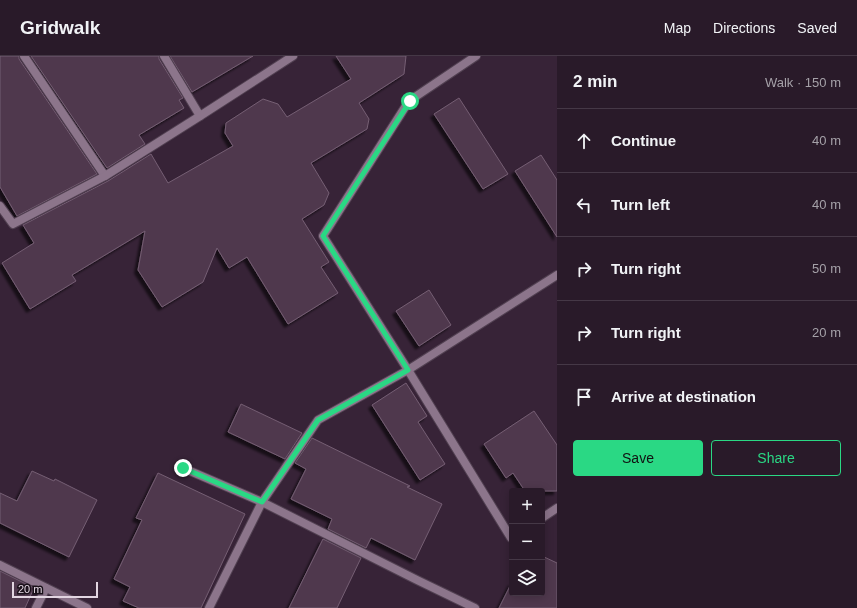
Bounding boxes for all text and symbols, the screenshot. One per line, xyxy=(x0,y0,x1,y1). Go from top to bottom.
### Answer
text: Gridwalk xyxy=(20,17,100,38)
text: Map xyxy=(664,20,691,36)
text: Directions xyxy=(713,20,775,36)
text: Saved xyxy=(797,20,837,36)
text: 2 min xyxy=(573,72,617,91)
text: Walk · 150 m xyxy=(765,75,841,90)
route start xyxy=(401,92,419,110)
icon: ahead xyxy=(573,130,595,152)
text: Continue xyxy=(611,132,676,149)
text: 40 m xyxy=(812,133,841,148)
icon: left xyxy=(573,194,595,216)
text: Turn left xyxy=(611,196,670,213)
text: 40 m xyxy=(812,197,841,212)
icon: right xyxy=(573,258,595,280)
text: Turn right xyxy=(611,260,681,277)
text: 50 m xyxy=(812,261,841,276)
icon: right xyxy=(573,322,595,344)
text: Turn right xyxy=(611,324,681,341)
text: 20 m xyxy=(812,325,841,340)
icon: arrive xyxy=(573,386,595,408)
text: Arrive at destination xyxy=(611,388,756,405)
button: Save xyxy=(573,440,703,476)
button: Share xyxy=(711,440,841,476)
route end xyxy=(174,459,192,477)
map controls xyxy=(509,488,545,596)
button: + xyxy=(509,488,545,524)
button: − xyxy=(509,524,545,560)
button: layers xyxy=(509,560,545,596)
scale bar xyxy=(12,580,98,599)
text: 20 m xyxy=(18,583,42,595)

